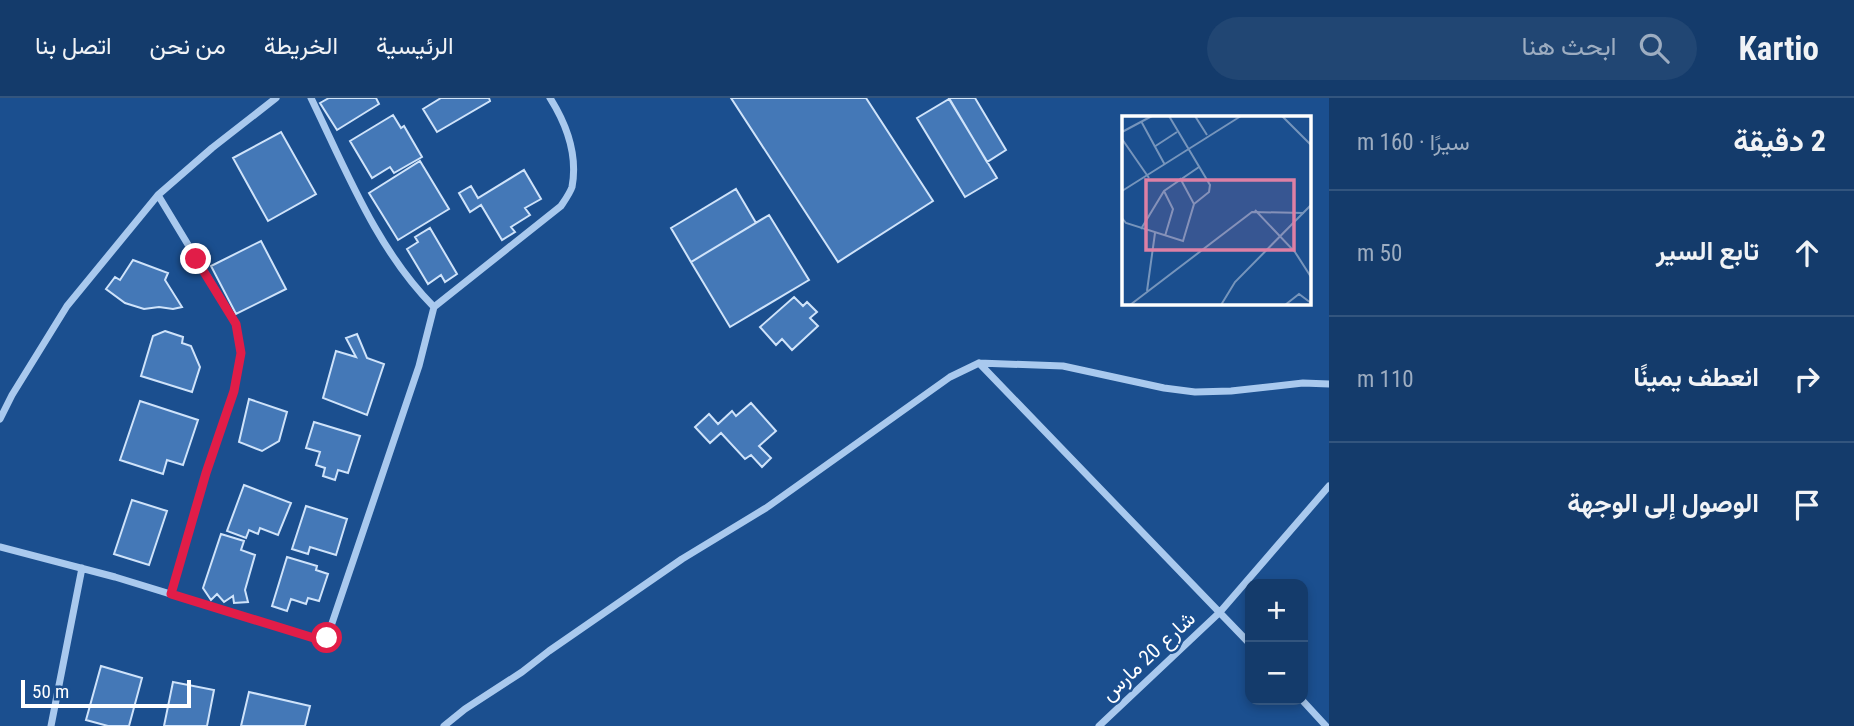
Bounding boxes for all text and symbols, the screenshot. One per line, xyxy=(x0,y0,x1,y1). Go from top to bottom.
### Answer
search box xyxy=(1207,17,1697,80)
icon: search xyxy=(1635,29,1673,67)
text: Kartio xyxy=(1739,29,1819,68)
text: ابحث هنا xyxy=(1521,31,1617,61)
text: اتصل بنا xyxy=(35,32,112,60)
text: من نحن xyxy=(150,32,226,60)
text: الخريطة xyxy=(264,32,338,60)
text: الرئيسية xyxy=(376,32,454,60)
inset map xyxy=(1122,116,1311,304)
text: 2 دقيقة xyxy=(1733,123,1826,158)
text: سيرًا · 160 m xyxy=(1357,129,1470,156)
icon: ahead xyxy=(1788,234,1826,272)
text: تابع السير xyxy=(1656,236,1759,266)
text: 50 m xyxy=(1357,240,1402,267)
route end xyxy=(180,243,211,274)
icon: right xyxy=(1788,360,1826,398)
text: انعطف يمينًا xyxy=(1633,362,1759,392)
text: 110 m xyxy=(1357,366,1414,393)
icon: arrive xyxy=(1788,486,1826,524)
text: الوصول إلى الوجهة xyxy=(1567,488,1759,518)
map controls xyxy=(1245,579,1308,705)
button: + xyxy=(1245,579,1308,642)
street label: شارع 20 مارس xyxy=(1096,606,1201,707)
route start xyxy=(311,622,342,653)
button: − xyxy=(1245,642,1308,705)
scale bar xyxy=(21,677,191,709)
text: 50 m xyxy=(32,680,69,703)

